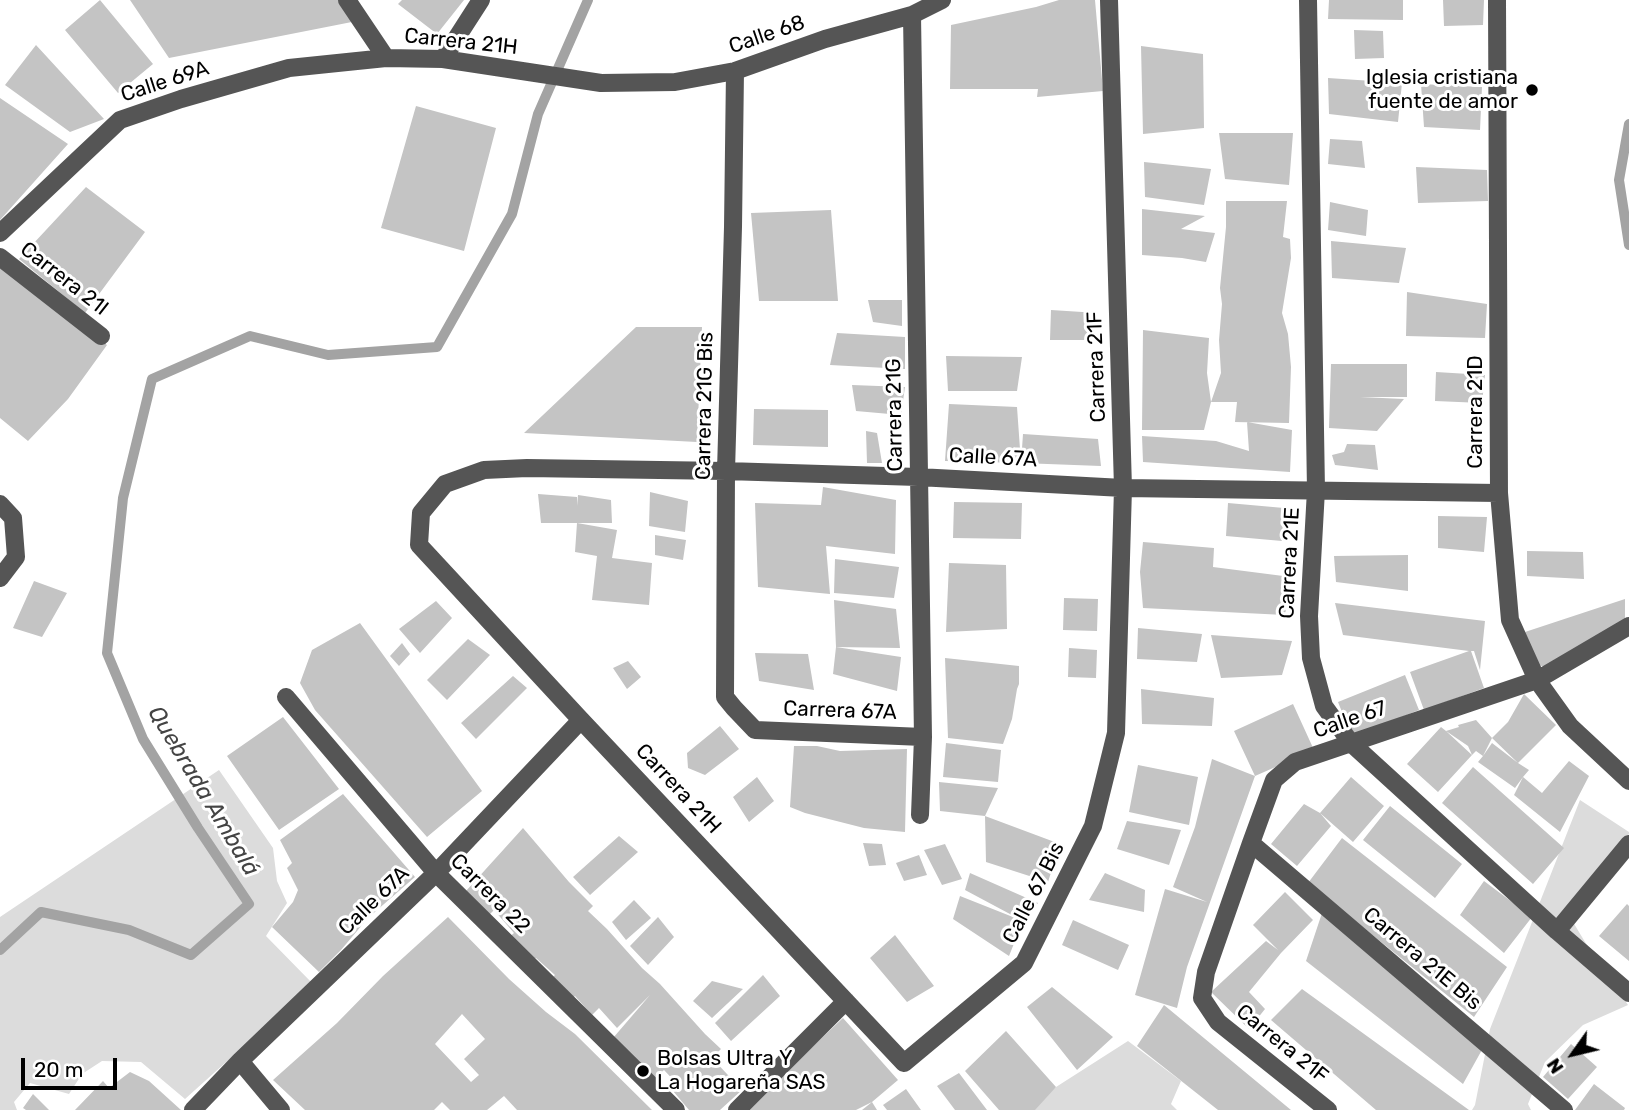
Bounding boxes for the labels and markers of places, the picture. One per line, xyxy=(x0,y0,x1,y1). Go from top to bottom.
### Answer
place label: Iglesia cristiana fuente de amor xyxy=(1366,65,1518,115)
marker: Iglesia cristiana fuente de amor xyxy=(1524,82,1540,98)
place label: Bolsas Ultra Y La Hogareña SAS xyxy=(657,1046,825,1096)
marker: Bolsas Ultra Y La Hogareña SAS xyxy=(635,1063,651,1079)

